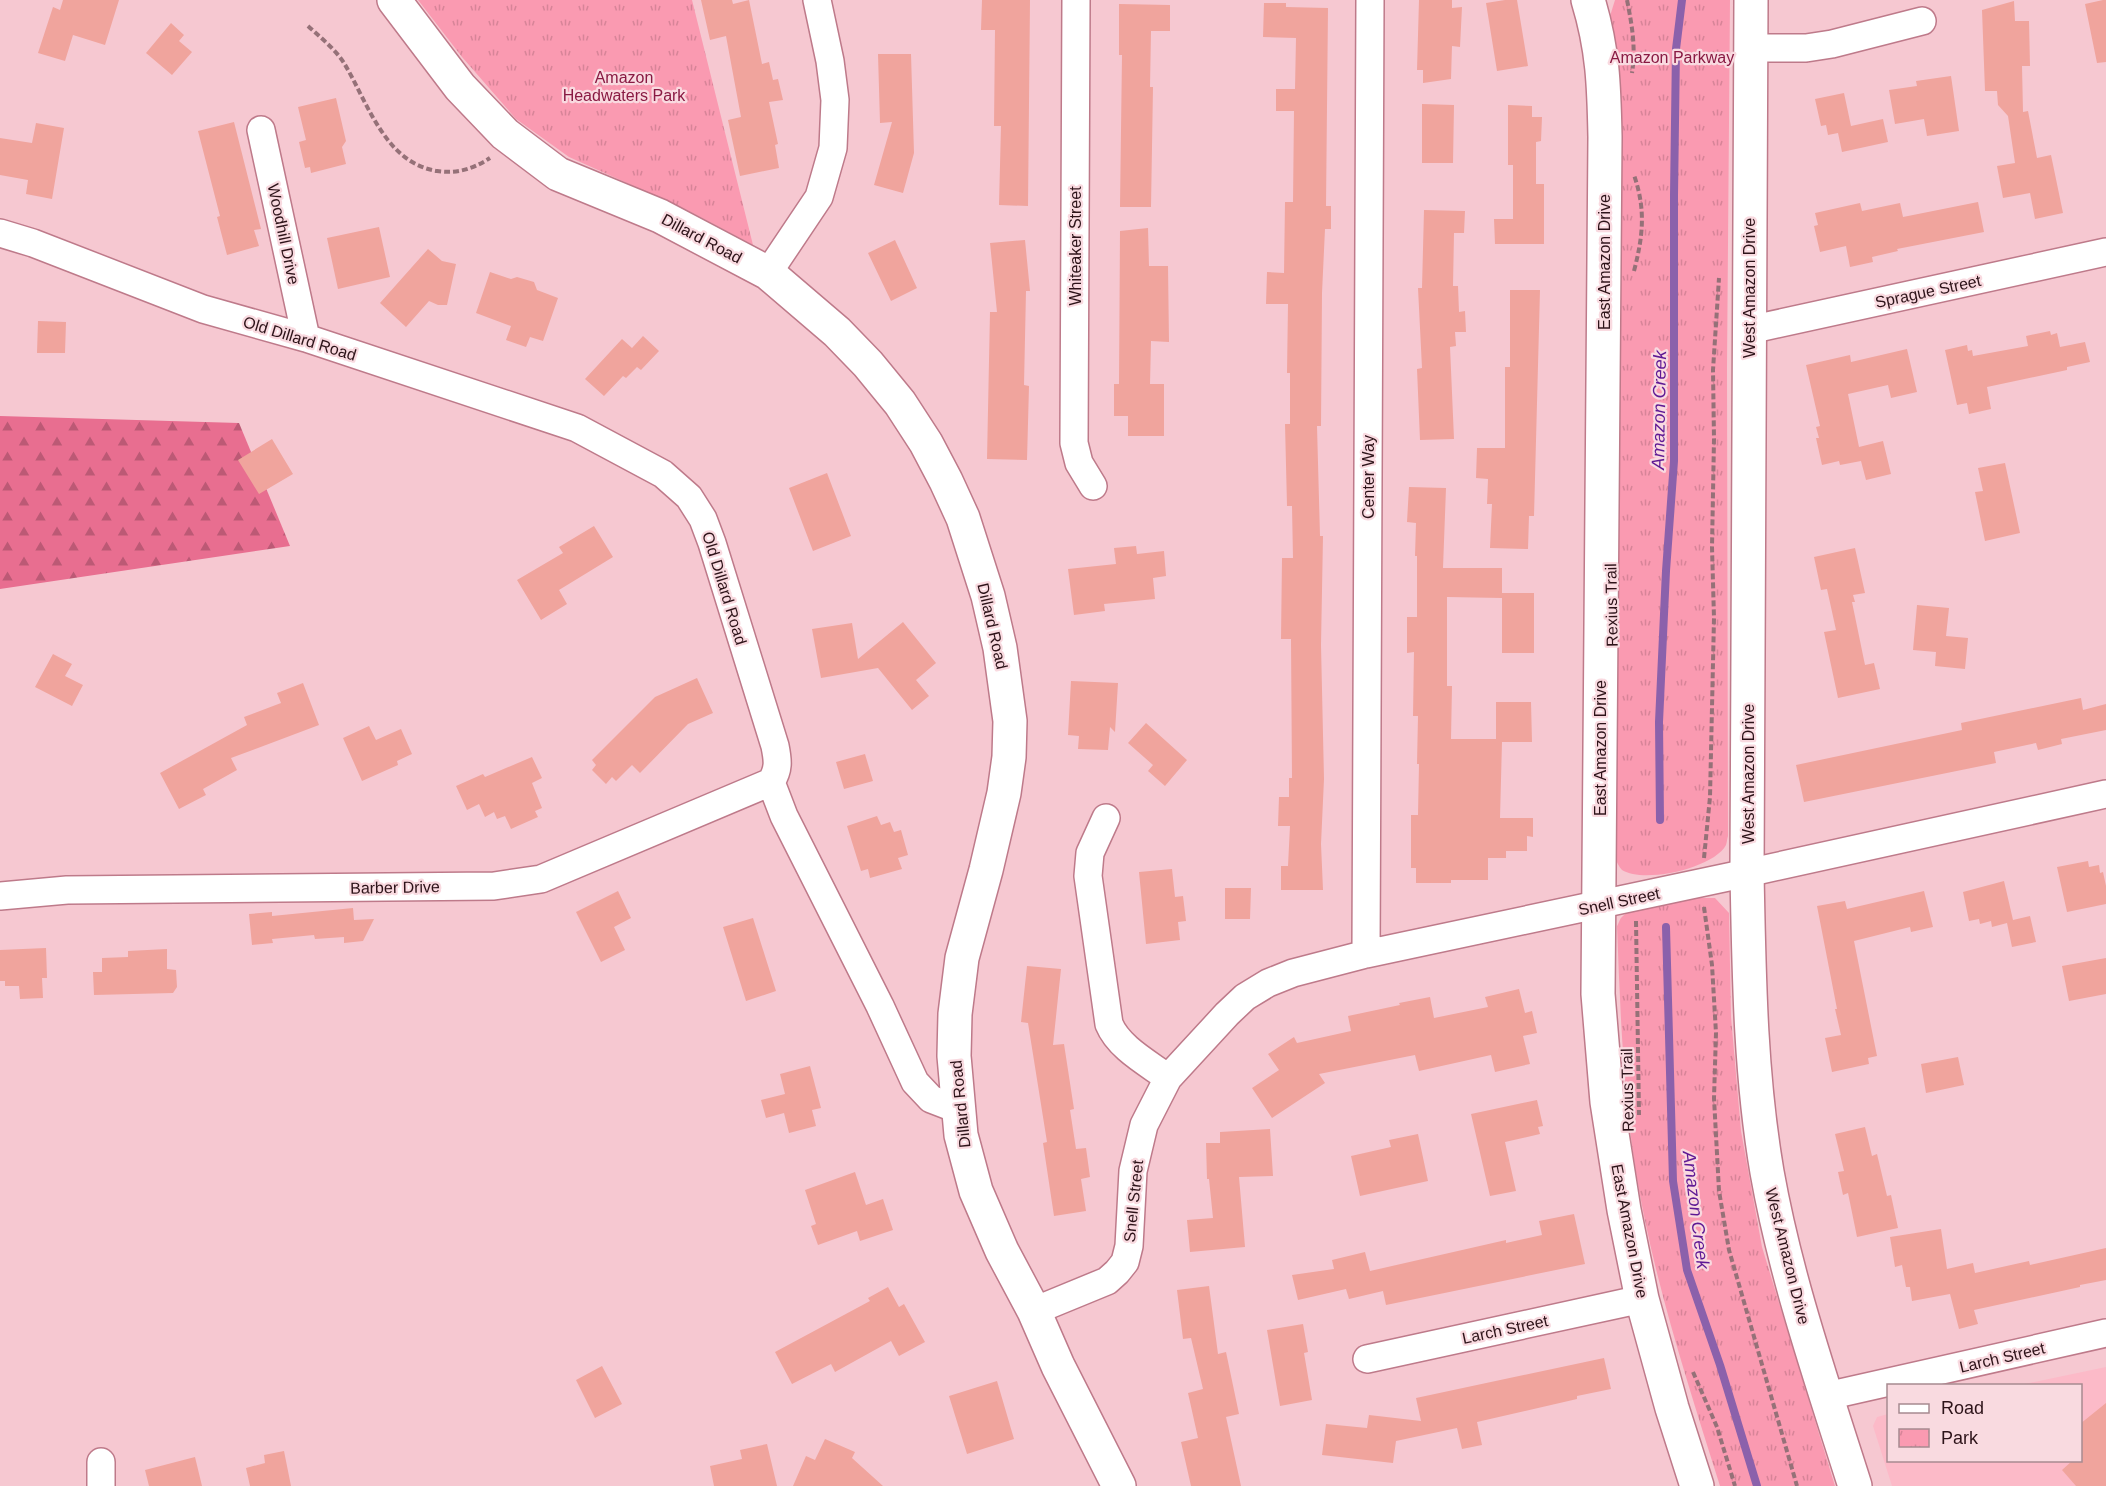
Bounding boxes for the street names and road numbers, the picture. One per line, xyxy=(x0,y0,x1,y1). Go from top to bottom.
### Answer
street label: Woodhill Drive xyxy=(265,182,303,286)
street label: Whiteaker Street xyxy=(1067,186,1084,306)
street label: East Amazon Drive xyxy=(1596,194,1613,330)
street label: Dillard Road xyxy=(659,210,745,267)
street label: West Amazon Drive xyxy=(1741,218,1758,358)
street label: Sprague Street xyxy=(1874,272,1983,311)
street label: Old Dillard Road xyxy=(241,313,358,364)
street label: Center Way xyxy=(1360,435,1377,519)
street label: Old Dillard Road xyxy=(699,530,750,647)
street label: Rexius Trail xyxy=(1602,563,1621,647)
street label: Dillard Road xyxy=(974,581,1011,671)
street label: East Amazon Drive xyxy=(1592,680,1609,816)
street label: West Amazon Drive xyxy=(1740,704,1757,844)
street label: Barber Drive xyxy=(350,878,440,897)
street label: Snell Street xyxy=(1577,884,1662,918)
street label: Rexius Trail xyxy=(1618,1048,1637,1132)
street label: Dillard Road xyxy=(947,1059,974,1149)
street label: Snell Street xyxy=(1121,1158,1146,1243)
street label: East Amazon Drive xyxy=(1608,1163,1651,1300)
street label: West Amazon Drive xyxy=(1762,1186,1813,1326)
street label: Larch Street xyxy=(1461,1312,1550,1347)
street label: Larch Street xyxy=(1958,1339,2047,1376)

